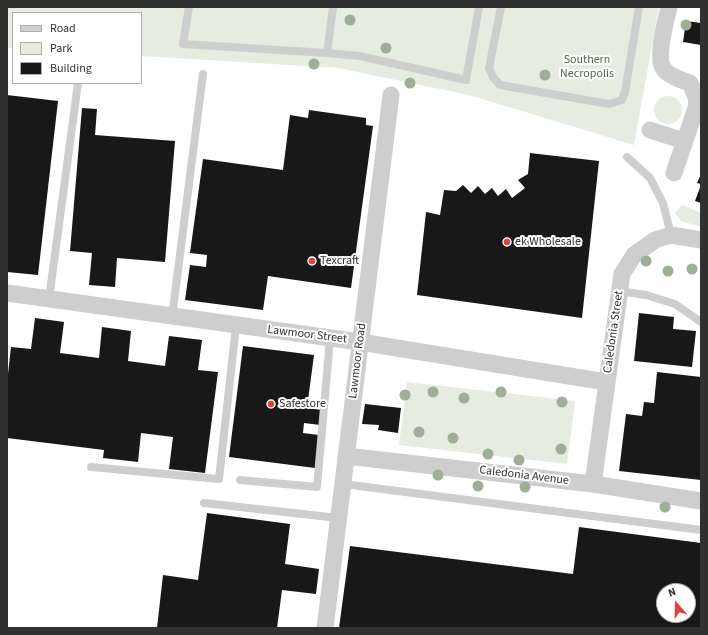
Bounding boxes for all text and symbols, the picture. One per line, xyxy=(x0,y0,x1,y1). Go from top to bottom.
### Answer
legend xyxy=(12,12,142,84)
text: Road xyxy=(50,20,76,37)
text: Park xyxy=(50,40,72,57)
park label: Southern Necropolis xyxy=(560,53,614,81)
text: Building xyxy=(50,60,92,77)
place label: ek Wholesale xyxy=(515,235,581,249)
marker: ek Wholesale xyxy=(502,237,512,247)
place label: Texcraft xyxy=(320,254,359,268)
marker: Texcraft xyxy=(307,256,317,266)
street label: Caledonia Street xyxy=(601,290,627,374)
street label: Lawmoor Street xyxy=(266,323,348,347)
street label: Lawmoor Road xyxy=(346,323,370,399)
place label: Safestore xyxy=(279,397,326,411)
marker: Safestore xyxy=(266,399,276,409)
street label: Caledonia Avenue xyxy=(478,463,570,489)
north arrow xyxy=(656,583,696,623)
text: N xyxy=(666,584,678,600)

